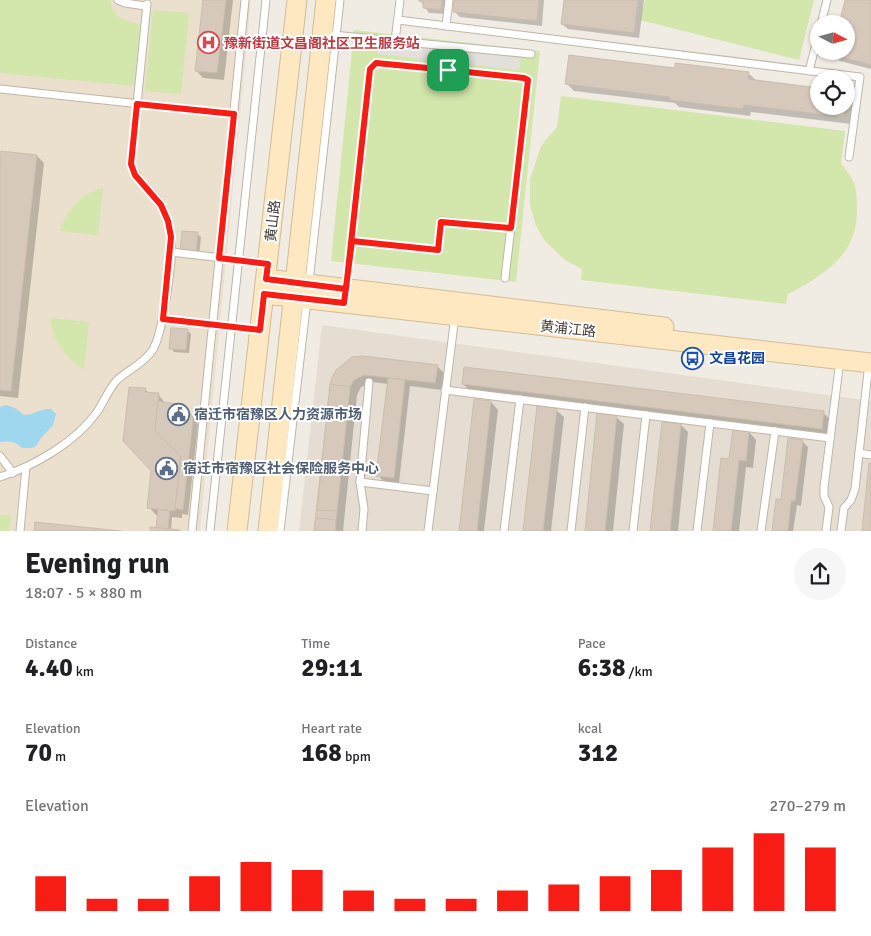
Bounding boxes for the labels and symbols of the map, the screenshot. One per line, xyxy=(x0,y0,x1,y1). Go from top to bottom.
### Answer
north arrow xyxy=(810,15,855,60)
hospital icon: 豫新街道文昌阁社区卫生服务站 xyxy=(196,31,220,55)
place label: 豫新街道文昌阁社区卫生服务站 xyxy=(224,35,420,52)
pin xyxy=(427,49,469,91)
street label: 黄山路 xyxy=(262,199,284,243)
street label: 黄浦江路 xyxy=(539,318,597,340)
bus stop icon: 文昌花园 xyxy=(681,346,705,370)
place label: 文昌花园 xyxy=(709,350,765,367)
public building icon: 宿迁市宿豫区人力资源市场 xyxy=(166,402,190,426)
place label: 宿迁市宿豫区人力资源市场 xyxy=(194,406,362,423)
public building icon: 宿迁市宿豫区社会保险服务中心 xyxy=(155,456,179,480)
place label: 宿迁市宿豫区社会保险服务中心 xyxy=(183,460,379,477)

